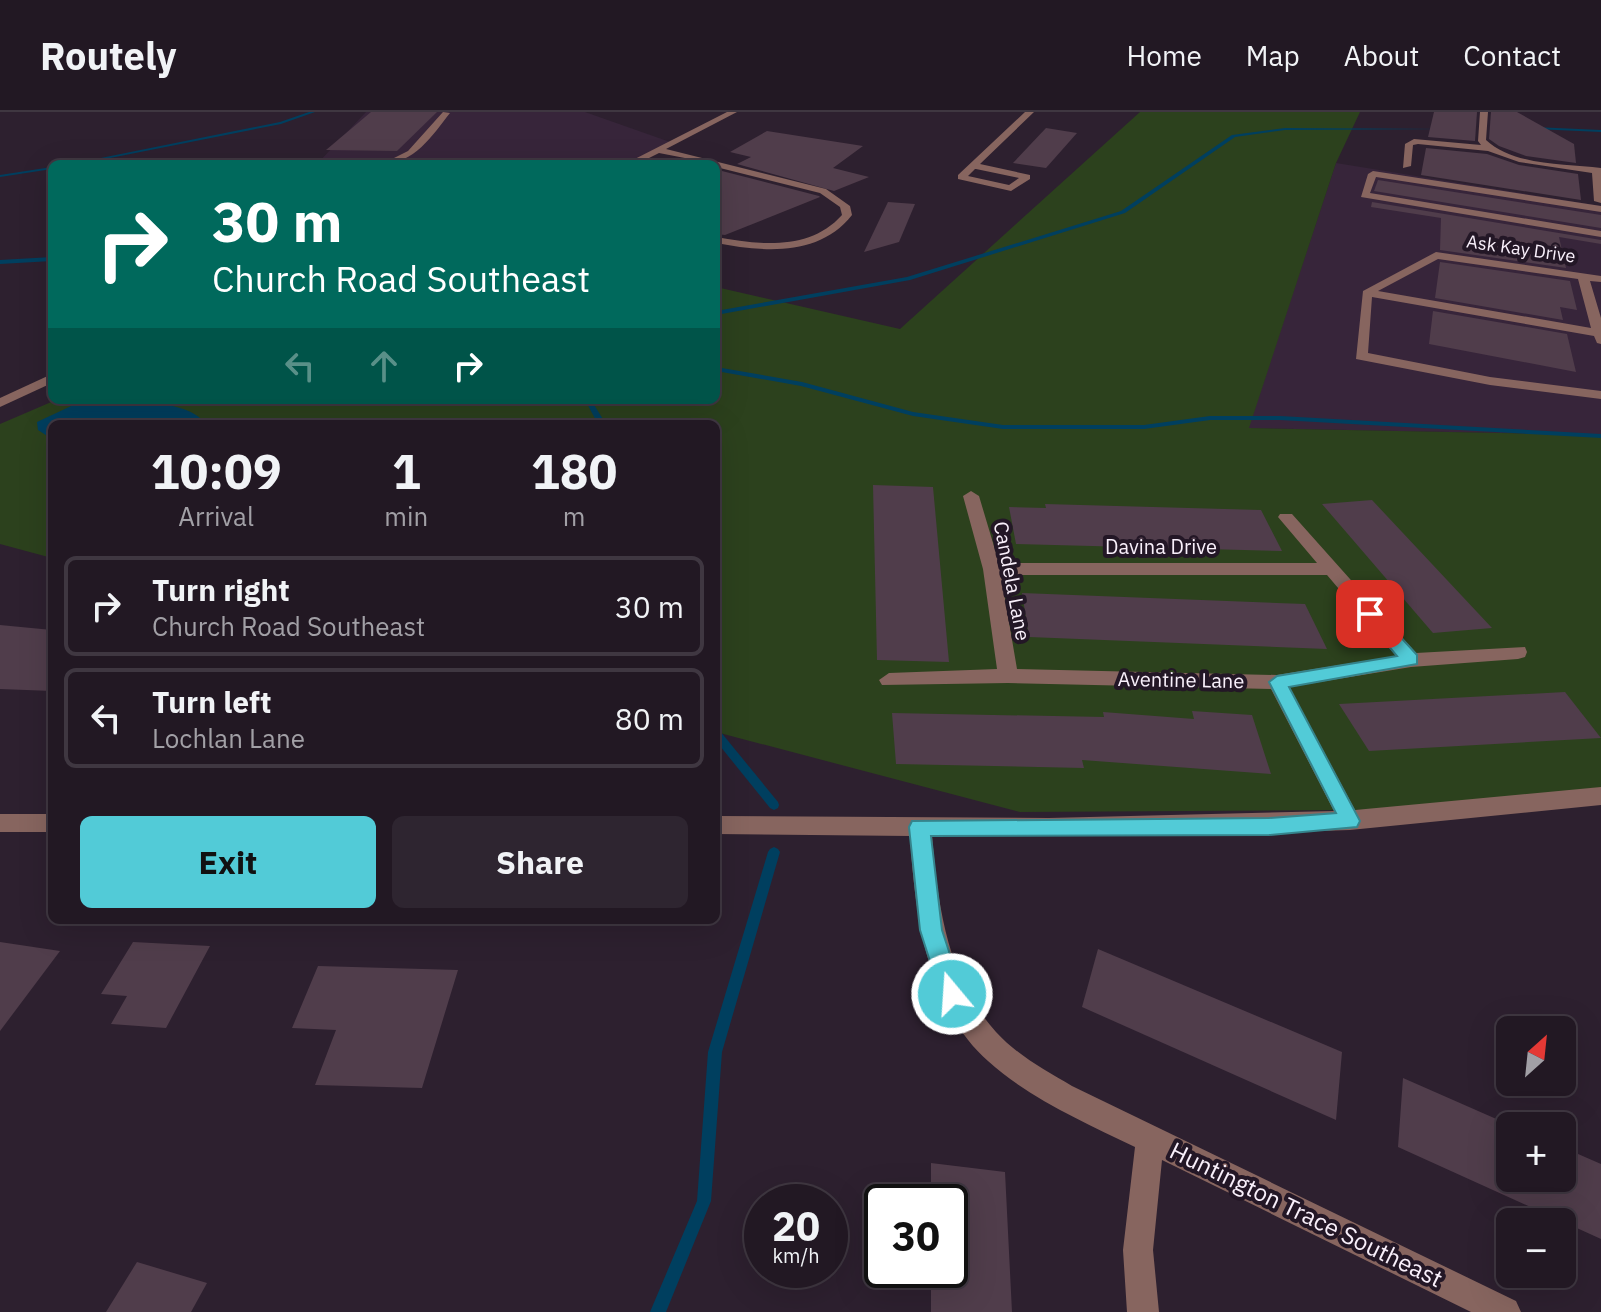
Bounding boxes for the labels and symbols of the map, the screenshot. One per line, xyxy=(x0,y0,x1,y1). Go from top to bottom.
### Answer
street label: Ask Kay Drive xyxy=(1465,229,1577,268)
street label: Candela Lane xyxy=(988,519,1037,643)
street label: Davina Drive xyxy=(1105,533,1217,560)
pin xyxy=(1336,580,1404,648)
street label: Aventine Lane xyxy=(1118,665,1245,694)
position arrow xyxy=(910,952,994,1036)
north arrow xyxy=(1496,1016,1576,1096)
street label: Huntington Trace Southeast xyxy=(1165,1134,1448,1294)
speed limit sign: 30 xyxy=(864,1184,968,1288)

